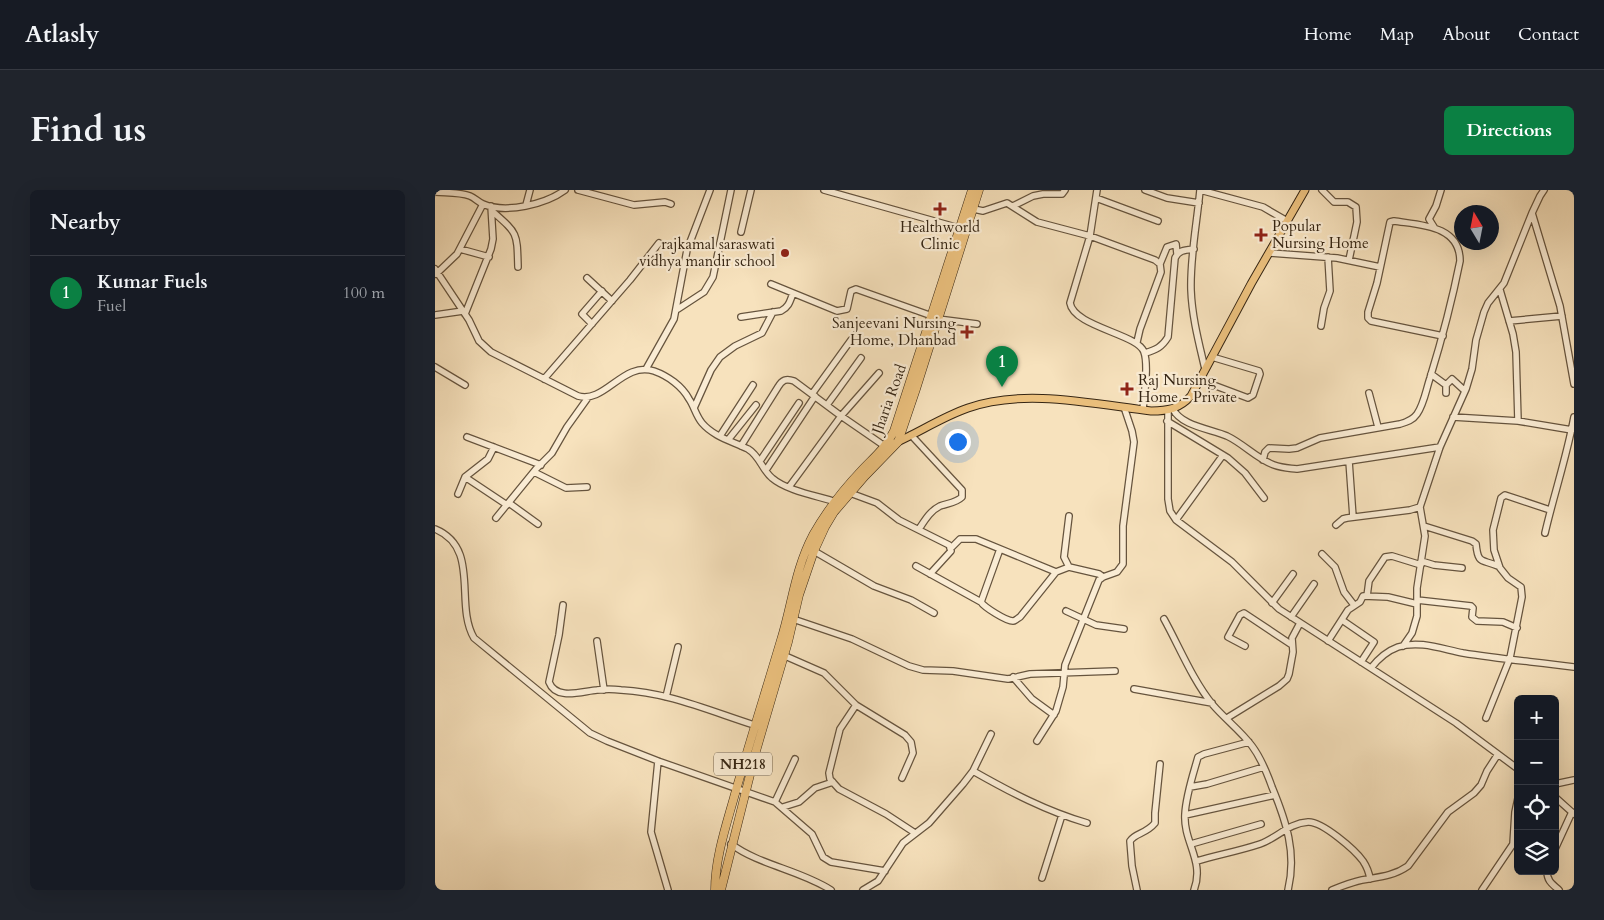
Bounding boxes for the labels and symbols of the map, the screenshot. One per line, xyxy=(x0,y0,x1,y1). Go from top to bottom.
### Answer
marker: Healthworld Clinic xyxy=(933,202,947,216)
north arrow xyxy=(1454,205,1499,250)
place label: Popular Nursing Home xyxy=(1272,216,1369,253)
place label: Healthworld Clinic xyxy=(900,217,980,254)
marker: Popular Nursing Home xyxy=(1254,228,1268,242)
place label: rajkamal saraswati vidhya mandir school xyxy=(639,234,775,271)
marker: rajkamal saraswati vidhya mandir school xyxy=(779,247,791,259)
place label: Sanjeevani Nursing Home, Dhanbad xyxy=(832,313,957,350)
marker: Sanjeevani Nursing Home, Dhanbad xyxy=(960,325,974,339)
pin: 1 xyxy=(986,346,1018,387)
street label: Jharia Road xyxy=(866,361,911,439)
place label: Raj Nursing Home - Private xyxy=(1138,370,1237,407)
marker: Raj Nursing Home - Private xyxy=(1120,382,1134,396)
your location xyxy=(945,429,971,455)
road number: NH218 xyxy=(714,752,772,776)

